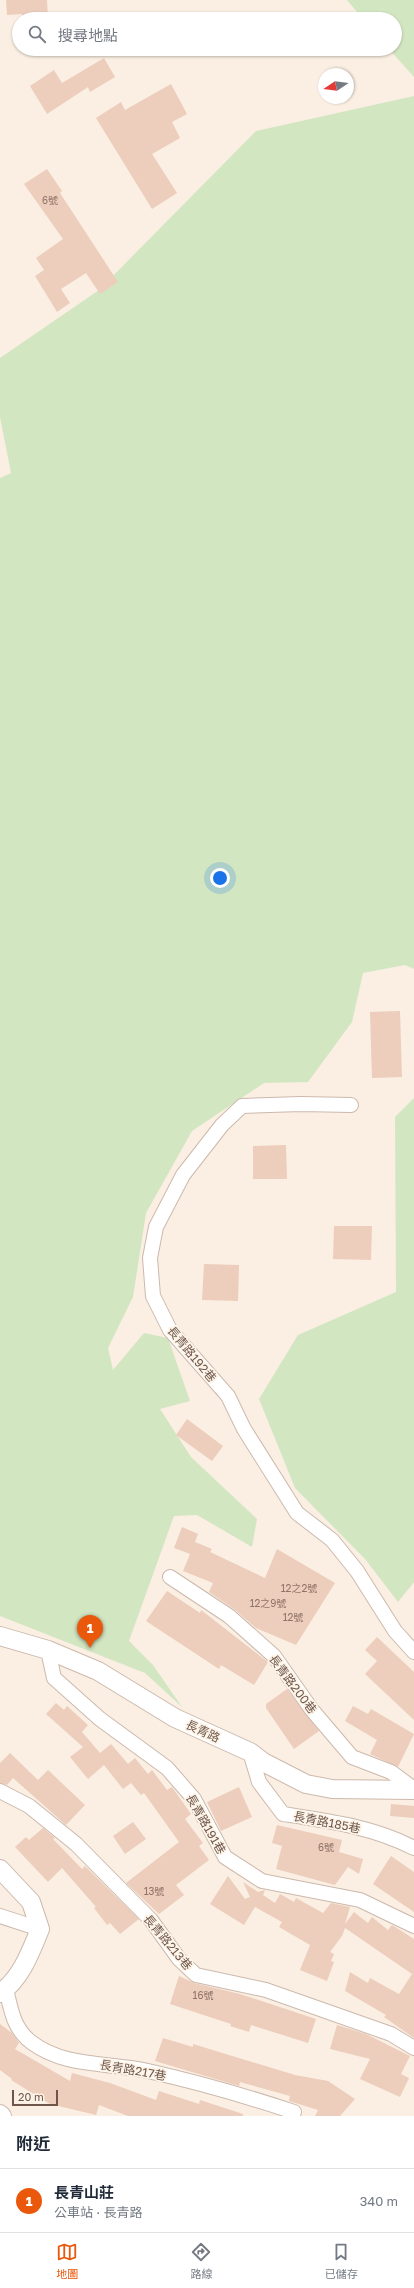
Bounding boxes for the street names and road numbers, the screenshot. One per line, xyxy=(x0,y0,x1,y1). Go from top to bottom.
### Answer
street label: 長青路192巷 xyxy=(164,1323,220,1385)
street label: 長青路200巷 xyxy=(266,1652,320,1716)
street label: 長青路 xyxy=(184,1717,222,1745)
street label: 長青路191巷 xyxy=(183,1791,229,1857)
street label: 長青路185巷 xyxy=(292,1808,362,1836)
street label: 長青路213巷 xyxy=(140,1911,196,1973)
street label: 長青路217巷 xyxy=(99,2057,167,2083)

